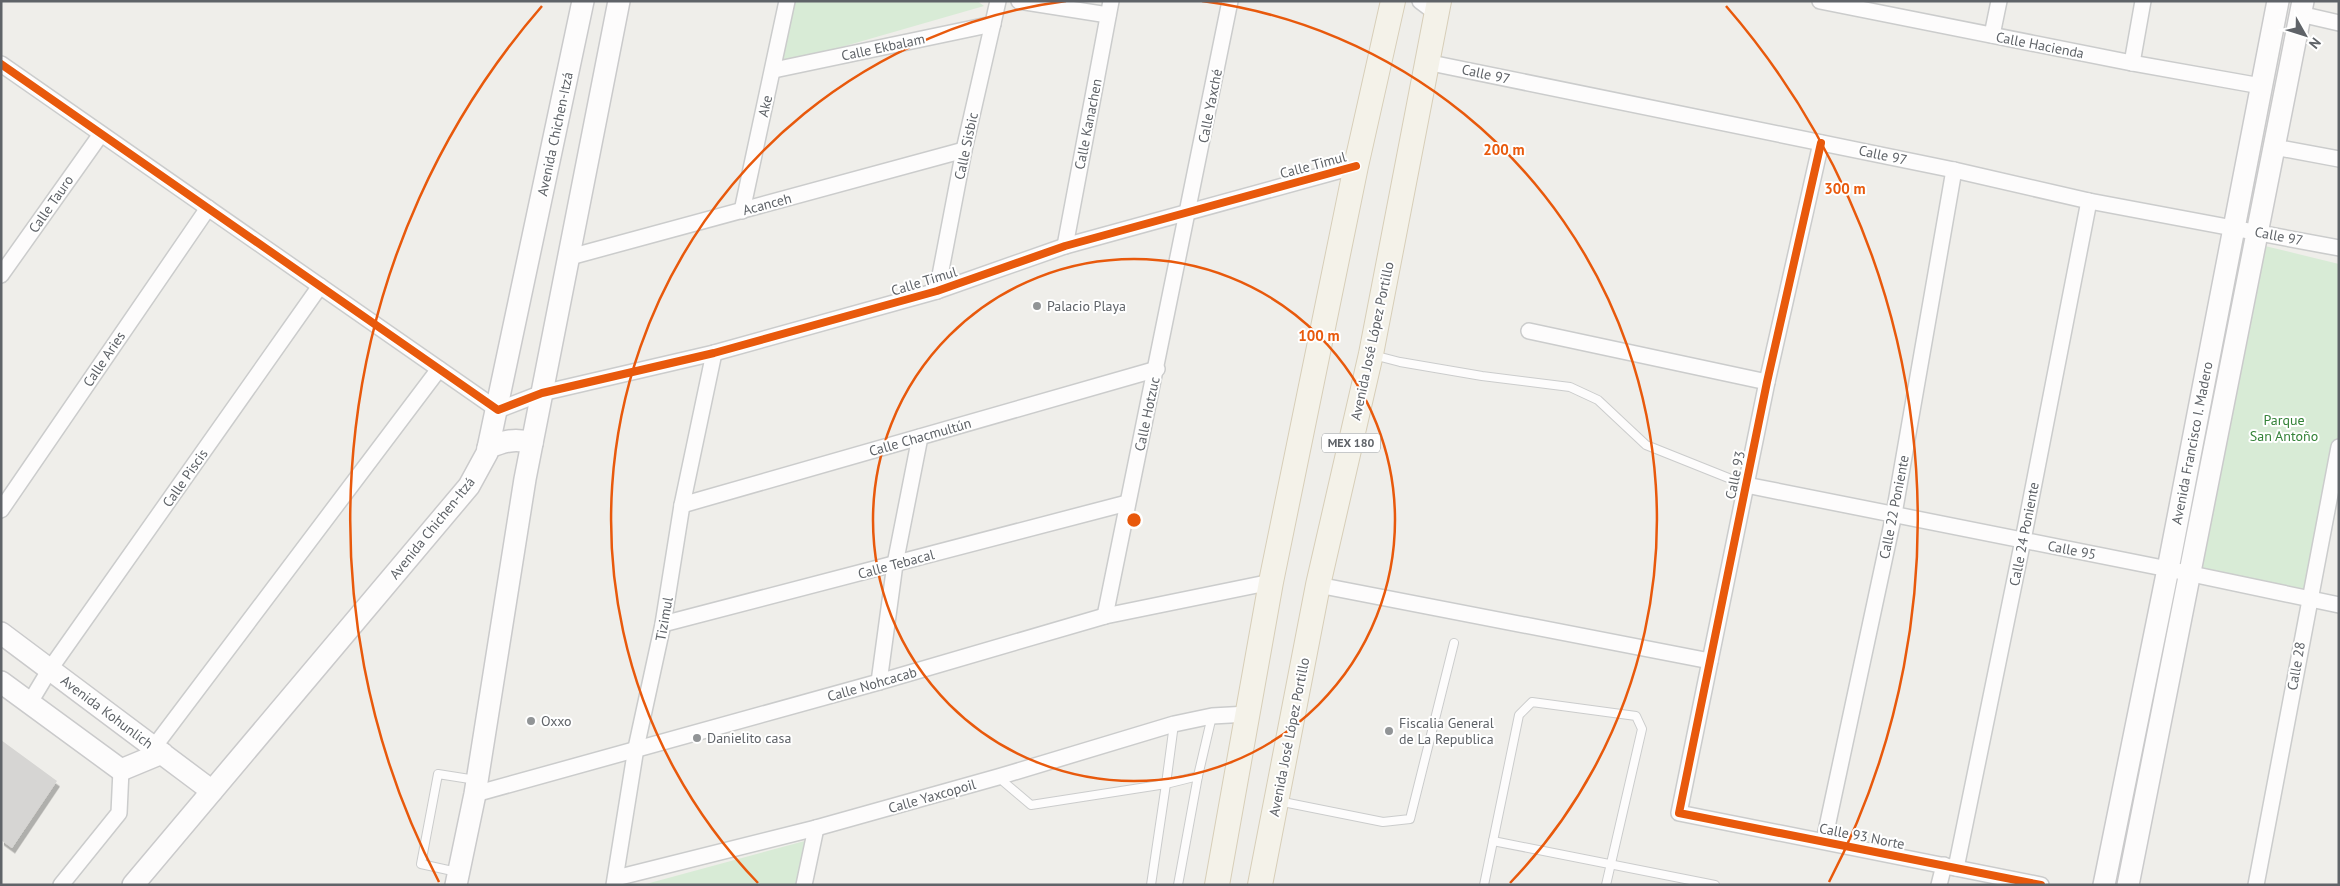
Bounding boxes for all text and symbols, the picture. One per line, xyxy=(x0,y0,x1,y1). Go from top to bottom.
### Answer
north arrow xyxy=(2280,10,2330,60)
street label: Calle Hacienda xyxy=(1994,28,2086,62)
street label: Calle Ekbalam xyxy=(840,29,926,65)
text: N xyxy=(2305,34,2325,52)
street label: Calle 97 xyxy=(1460,60,1512,88)
street label: Calle Yaxché xyxy=(1194,67,1226,145)
street label: Avenida Chichen-Itzá xyxy=(533,70,577,198)
street label: Calle Kanachen xyxy=(1070,77,1106,171)
street label: Ake xyxy=(754,93,776,119)
street label: Calle Sisbic xyxy=(950,111,982,181)
text: 200 m xyxy=(1483,140,1525,159)
street label: Calle 97 xyxy=(1857,141,1909,169)
street label: Calle Timul xyxy=(1278,148,1348,182)
street label: Calle Tauro xyxy=(25,172,77,236)
text: 300 m xyxy=(1824,179,1866,198)
street label: Acanceh xyxy=(741,189,793,219)
street label: Calle 97 xyxy=(2253,222,2305,250)
street label: Avenida José López Portillo xyxy=(1346,260,1398,422)
street label: Calle Timul xyxy=(889,262,959,300)
place label: Palacio Playa xyxy=(1047,297,1126,315)
marker: Palacio Playa xyxy=(1031,300,1043,312)
text: 100 m xyxy=(1298,326,1340,345)
street label: Calle Aries xyxy=(79,328,129,390)
street label: Avenida Francisco I. Madero xyxy=(2167,360,2217,526)
street label: Calle Hotzuc xyxy=(1130,375,1164,453)
park label: Parque San Antoño xyxy=(2250,411,2318,445)
street label: Calle Chacmultún xyxy=(867,414,973,460)
road number: MEX 180 xyxy=(1322,433,1380,452)
street label: Calle Piscis xyxy=(158,445,212,511)
street label: Calle 93 xyxy=(1721,449,1749,501)
street label: Calle 22 Poniente xyxy=(1875,454,1913,560)
street label: Avenida Chichen-Itzá xyxy=(385,473,479,583)
street label: Calle 24 Poniente xyxy=(2005,481,2043,587)
centre of rings xyxy=(1125,511,1143,529)
street label: Calle 95 xyxy=(2046,536,2098,564)
street label: Calle Tebacal xyxy=(856,545,936,583)
street label: Tizimul xyxy=(651,596,677,642)
street label: Calle 28 xyxy=(2283,640,2309,692)
street label: Avenida José López Portillo xyxy=(1265,656,1313,818)
street label: Calle Nohcacab xyxy=(825,663,919,705)
street label: Avenida Kohunlich xyxy=(57,671,157,753)
place label: Oxxo xyxy=(541,712,572,730)
place label: Fiscalia General de La Republica xyxy=(1399,714,1494,748)
marker: Oxxo xyxy=(525,715,537,727)
marker: Fiscalia General de La Republica xyxy=(1383,725,1395,737)
place label: Danielito casa xyxy=(707,729,791,747)
marker: Danielito casa xyxy=(691,732,703,744)
street label: Calle Yaxcopoil xyxy=(886,775,978,817)
street label: Calle 93 Norte xyxy=(1818,819,1906,853)

